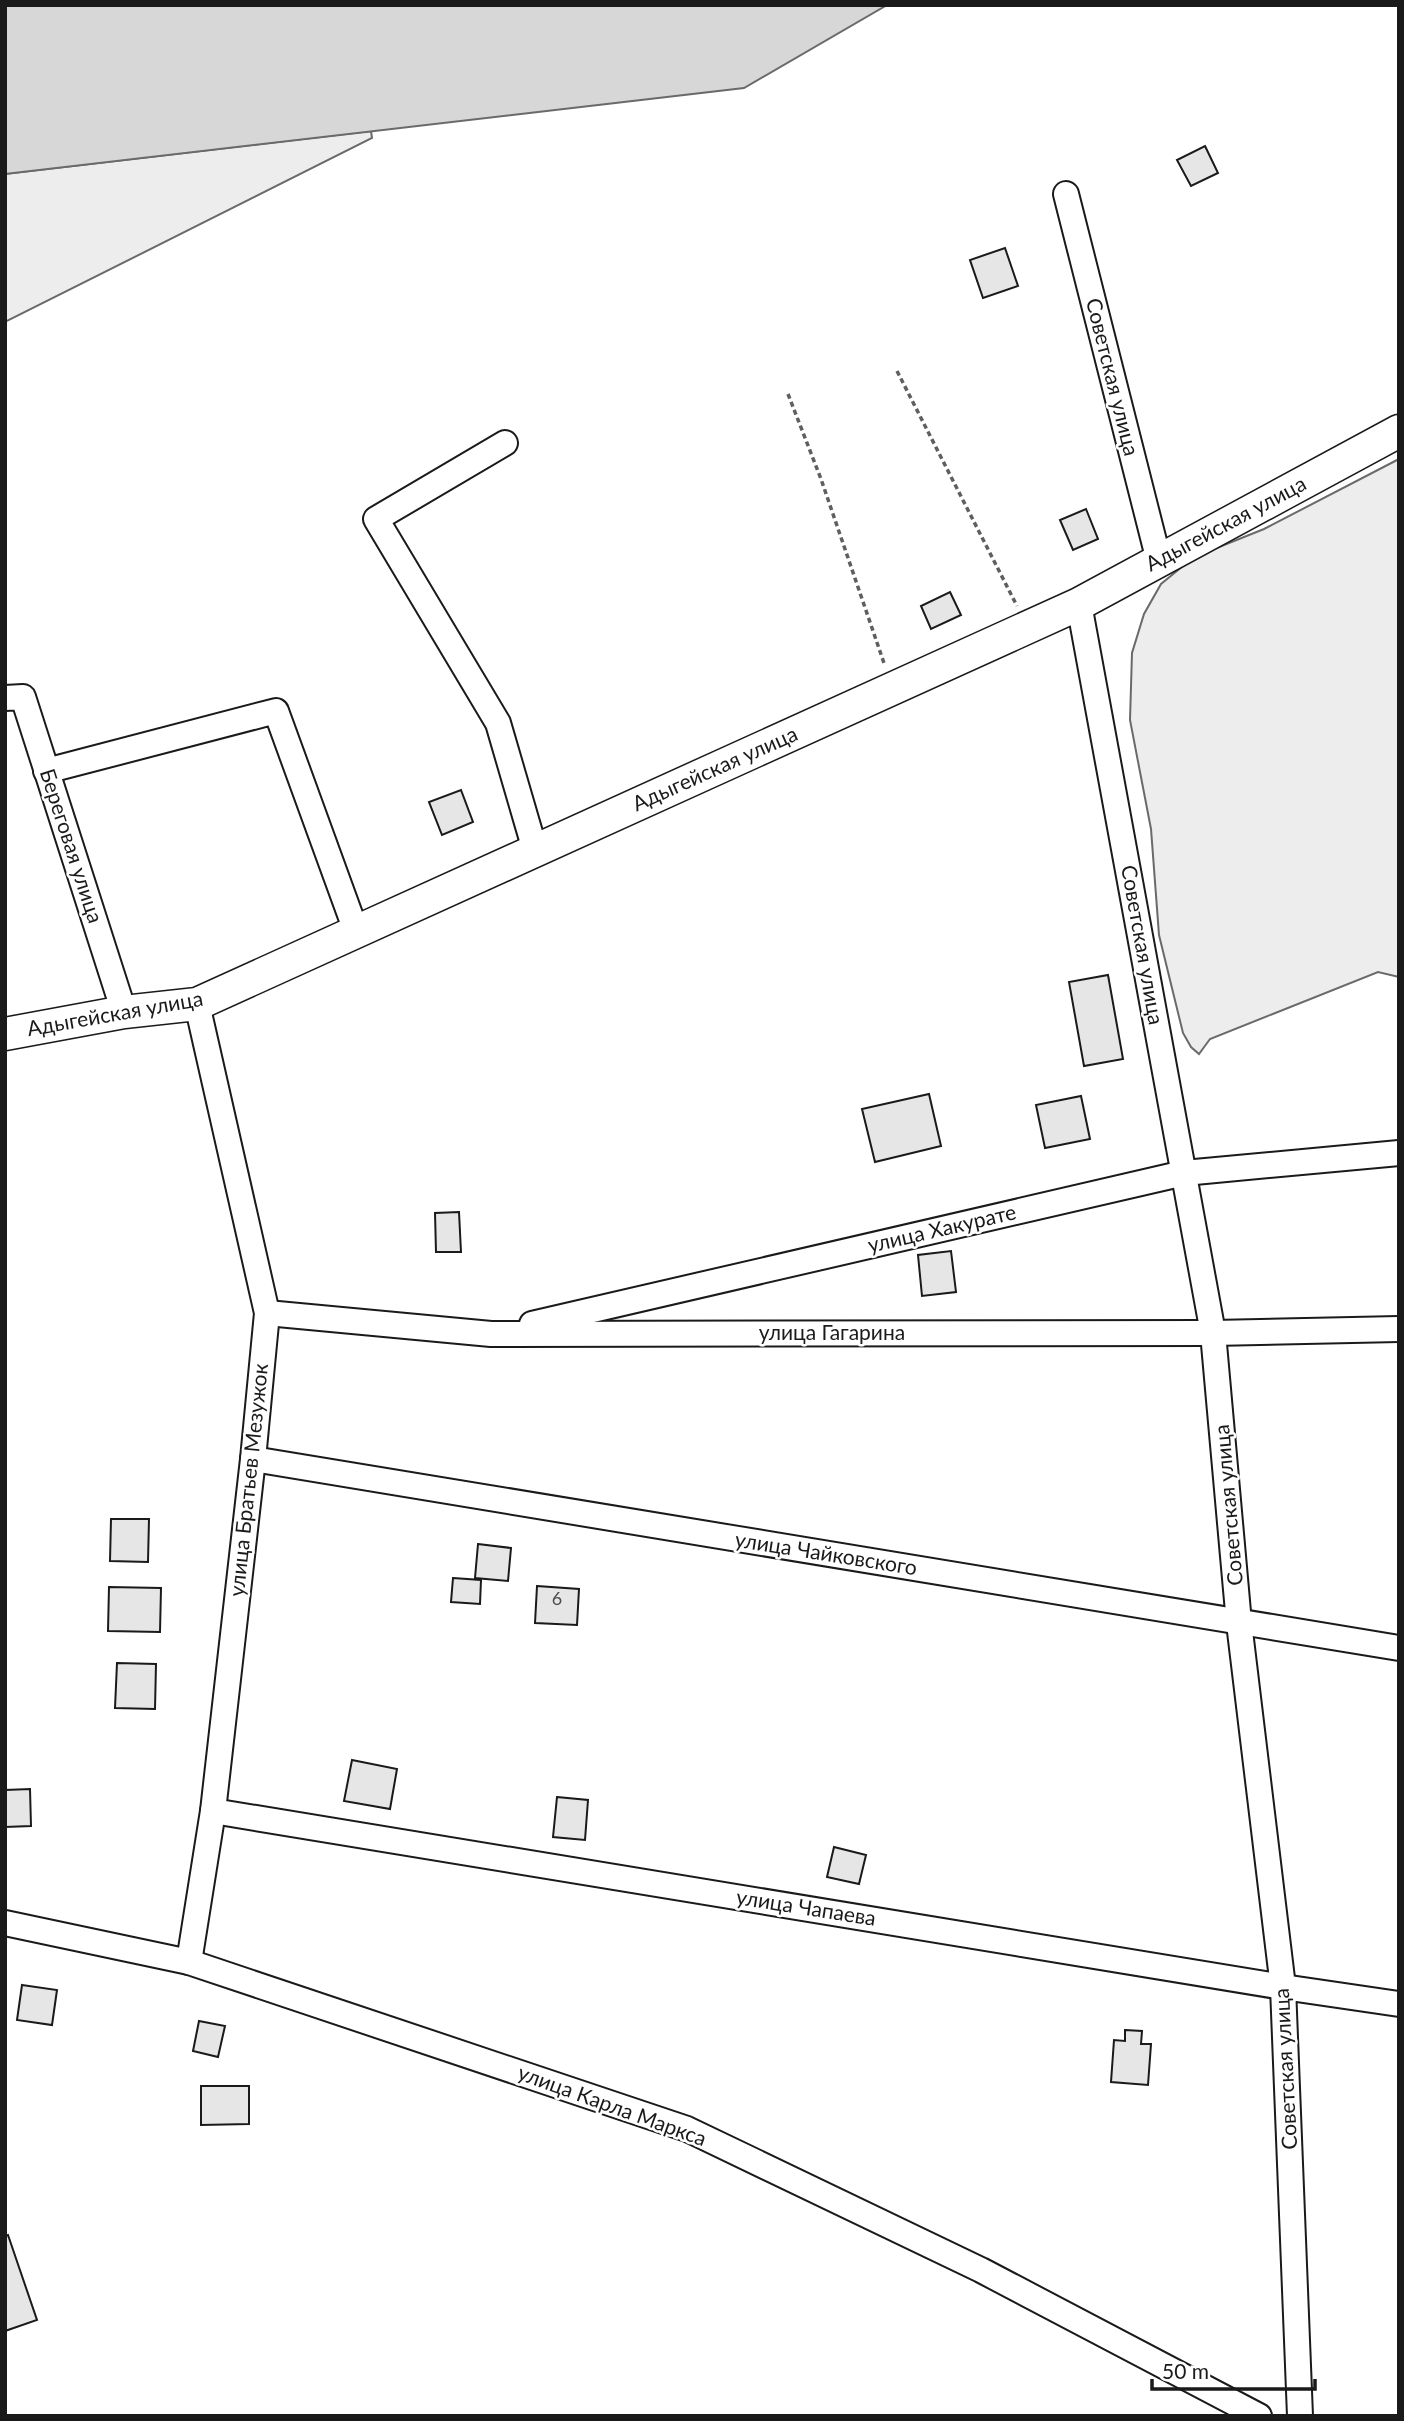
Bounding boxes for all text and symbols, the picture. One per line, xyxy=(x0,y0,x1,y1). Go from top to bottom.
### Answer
street label: Советская улица xyxy=(1082,295,1145,458)
street label: Адыгейская улица xyxy=(1141,470,1310,576)
street label: Адыгейская улица xyxy=(628,720,801,815)
street label: Береговая улица xyxy=(36,765,109,926)
street label: Советская улица xyxy=(1117,863,1170,1027)
street label: Адыгейская улица xyxy=(25,985,205,1040)
street label: улица Хакурате xyxy=(865,1198,1018,1257)
street label: улица Гагарина xyxy=(759,1319,905,1344)
street label: улица Братьев Мезужок xyxy=(223,1362,272,1598)
street label: Советская улица xyxy=(1208,1423,1247,1587)
street label: улица Чайковского xyxy=(733,1526,919,1579)
house number: 6 xyxy=(552,1587,562,1609)
street label: улица Чапаева xyxy=(735,1883,878,1930)
street label: Советская улица xyxy=(1268,1988,1301,2150)
street label: улица Карла Маркса xyxy=(515,2059,710,2150)
scale bar xyxy=(1152,2348,1315,2392)
text: 50 m xyxy=(1162,2358,1209,2383)

